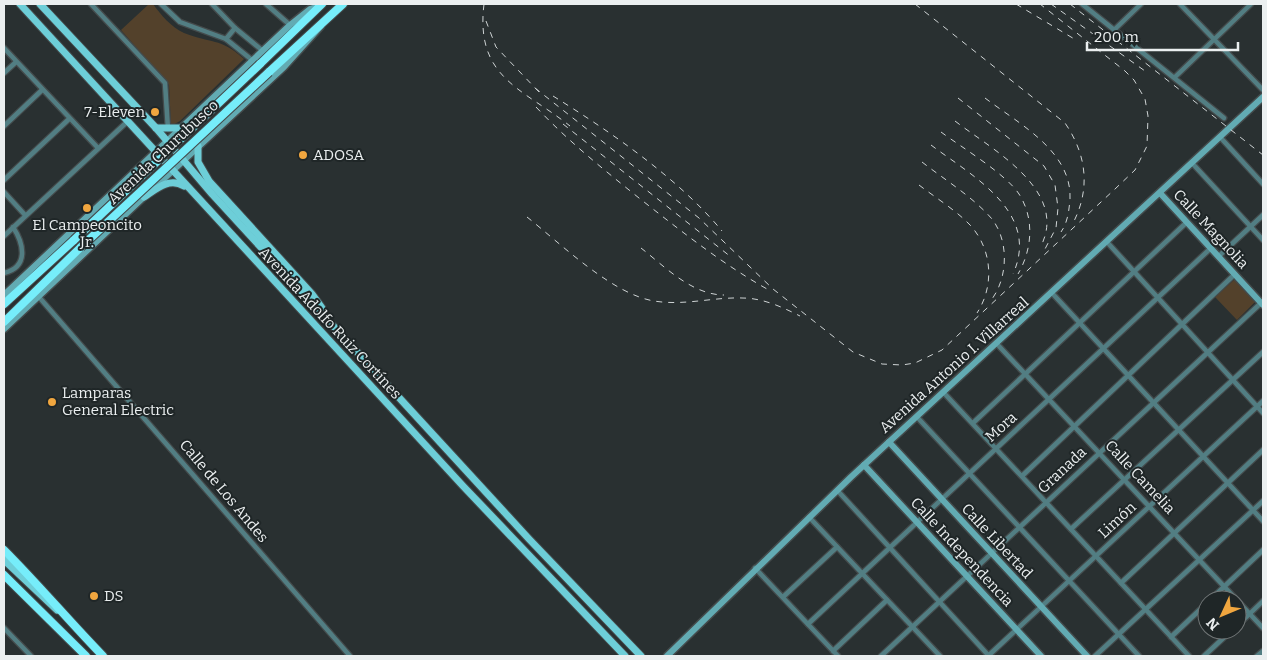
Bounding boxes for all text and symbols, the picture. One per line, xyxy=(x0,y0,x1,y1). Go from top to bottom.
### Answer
scale bar xyxy=(1087,20,1238,52)
text: 200 m xyxy=(1094,28,1139,46)
street label: Avenida Churubusco xyxy=(104,96,222,208)
place label: 7-Eleven xyxy=(84,103,145,121)
marker: 7-Eleven xyxy=(149,106,161,118)
place label: ADOSA xyxy=(313,146,364,164)
marker: ADOSA xyxy=(297,149,309,161)
street label: Calle Magnolia xyxy=(1170,186,1252,272)
marker: El Campeoncito Jr. xyxy=(81,202,93,214)
place label: El Campeoncito Jr. xyxy=(32,216,142,251)
street label: Avenida Adolfo Ruiz Cortínes xyxy=(255,243,405,403)
street label: Avenida Antonio I. Villarreal xyxy=(876,293,1032,437)
place label: Lamparas General Electric xyxy=(62,384,174,419)
marker: Lamparas General Electric xyxy=(46,396,58,408)
street label: Mora xyxy=(982,408,1020,446)
street label: Calle de Los Andes xyxy=(176,436,272,546)
street label: Calle Camelia xyxy=(1101,436,1179,518)
street label: Granada xyxy=(1034,443,1090,497)
street label: Calle Independencia xyxy=(907,494,1017,610)
street label: Limón xyxy=(1094,498,1140,542)
street label: Calle Libertad xyxy=(958,500,1036,582)
place label: DS xyxy=(104,587,124,605)
marker: DS xyxy=(88,590,100,602)
north arrow xyxy=(1197,590,1247,640)
text: N xyxy=(1203,614,1223,633)

